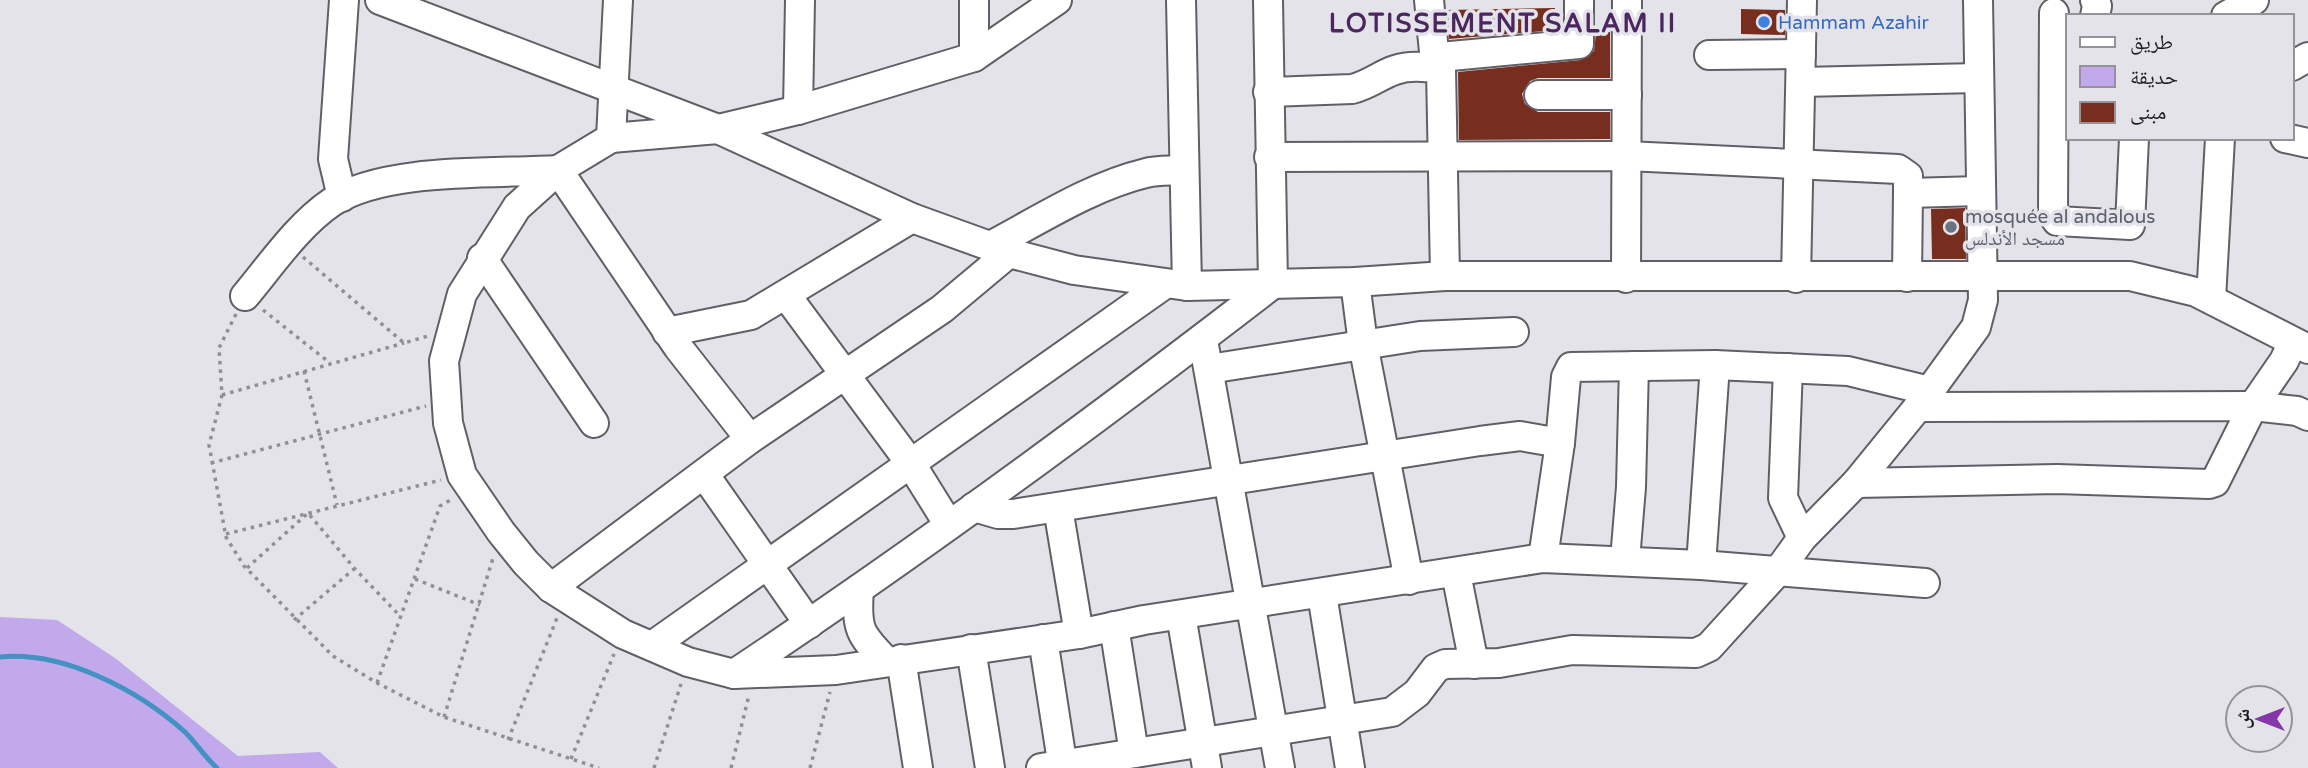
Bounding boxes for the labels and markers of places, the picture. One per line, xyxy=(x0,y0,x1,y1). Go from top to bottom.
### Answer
place label: Hammam Azahir xyxy=(1778,12,1930,34)
marker: Hammam Azahir xyxy=(1756,14,1772,30)
place label: mosquée al andalous مسجد الأندلس xyxy=(1965,206,2155,250)
marker: mosquée al andalous مسجد الأندلس xyxy=(1943,219,1959,235)

